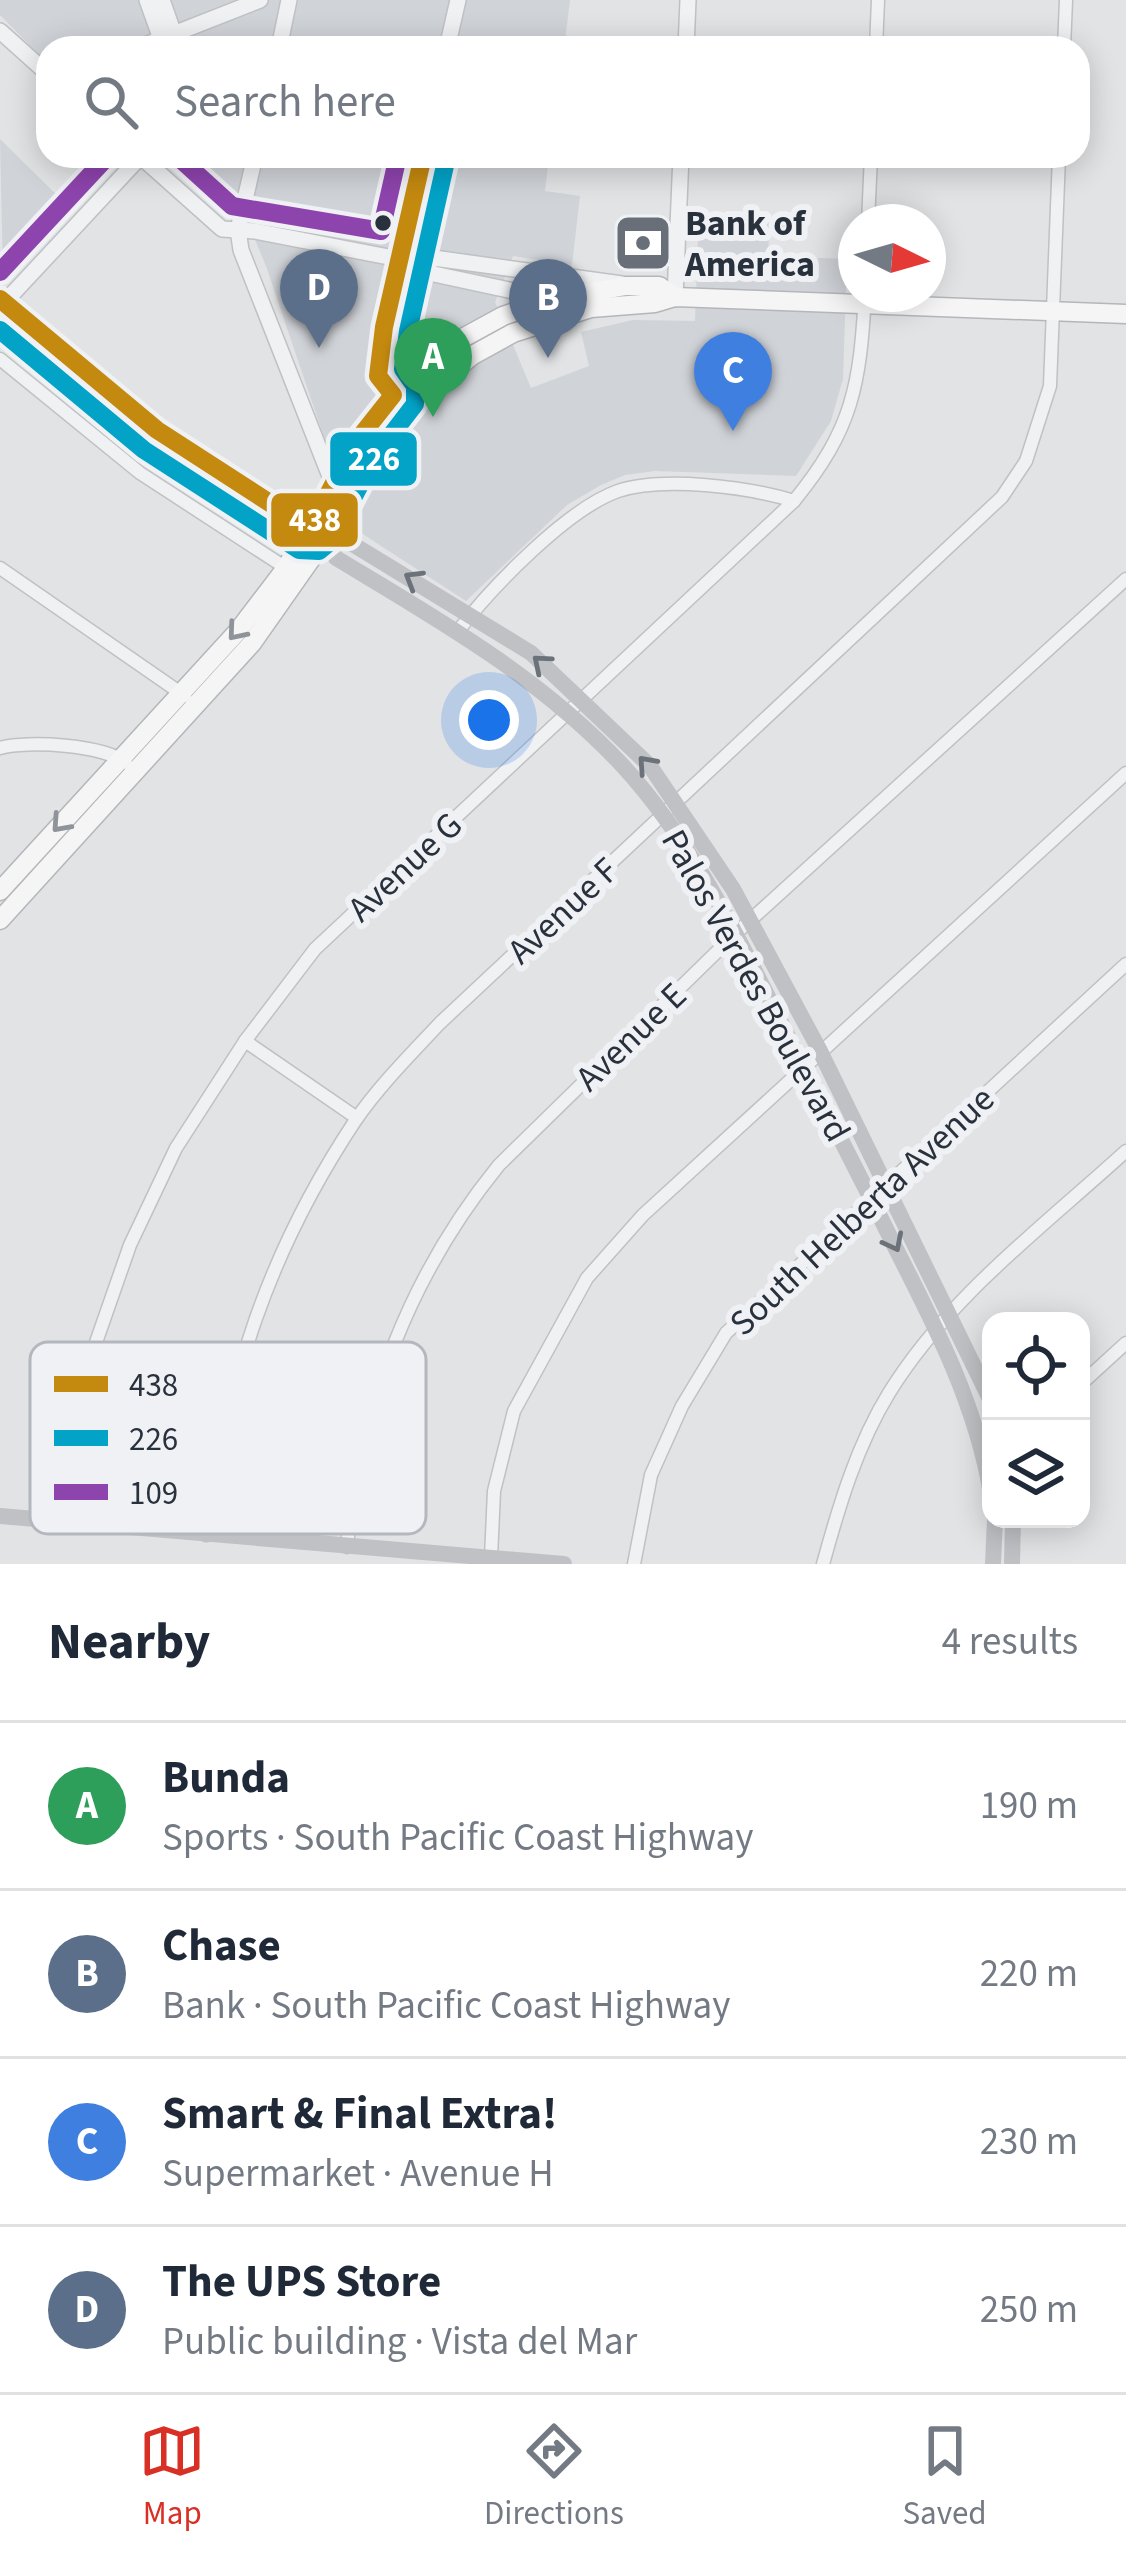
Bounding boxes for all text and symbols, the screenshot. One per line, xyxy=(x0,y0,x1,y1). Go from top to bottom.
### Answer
search box xyxy=(36,36,1090,168)
icon: search xyxy=(78,69,144,135)
text: Search here xyxy=(174,70,396,134)
place label: Bank of America xyxy=(684,198,815,290)
north arrow xyxy=(838,204,946,312)
unlabelled marker xyxy=(372,212,394,234)
bank icon: Bank of America xyxy=(612,212,674,274)
pin: D xyxy=(280,249,358,348)
pin: B xyxy=(509,259,587,358)
pin: A xyxy=(394,318,472,417)
pin: C xyxy=(694,332,772,431)
line badge: 226 xyxy=(328,430,419,488)
text: 226 xyxy=(348,436,400,483)
line badge: 438 xyxy=(269,491,360,549)
text: 438 xyxy=(289,497,341,544)
one-way arrow xyxy=(404,571,426,593)
one-way arrow xyxy=(228,619,250,641)
one-way arrow xyxy=(533,655,555,677)
your location xyxy=(459,690,519,750)
one-way arrow xyxy=(639,756,660,777)
street label: Avenue G xyxy=(336,801,474,934)
one-way arrow xyxy=(53,810,74,832)
street label: Palos Verdes Boulevard xyxy=(649,820,863,1151)
street label: Avenue F xyxy=(496,846,630,976)
street label: Avenue E xyxy=(564,971,698,1103)
street label: South Helberta Avenue xyxy=(718,1075,1006,1348)
one-way arrow xyxy=(879,1231,903,1252)
map controls xyxy=(982,1312,1090,1528)
button: locate xyxy=(982,1312,1090,1420)
legend xyxy=(30,1342,426,1534)
text: 438 xyxy=(129,1362,178,1409)
text: 226 xyxy=(129,1416,178,1463)
button: layers xyxy=(982,1420,1090,1528)
text: 109 xyxy=(129,1470,178,1517)
text: Nearby xyxy=(48,1606,210,1678)
text: 4 results xyxy=(942,1614,1078,1670)
text: Bunda xyxy=(162,1746,290,1810)
text: A xyxy=(76,1778,98,1834)
text: 190 m xyxy=(980,1778,1078,1834)
text: Sports · South Pacific Coast Highway xyxy=(162,1810,753,1866)
text: Chase xyxy=(162,1914,281,1978)
text: B xyxy=(75,1946,99,2002)
text: 220 m xyxy=(980,1946,1078,2002)
text: Bank · South Pacific Coast Highway xyxy=(162,1978,730,2034)
text: Smart & Final Extra! xyxy=(162,2082,557,2146)
text: C xyxy=(76,2114,98,2170)
text: 230 m xyxy=(980,2114,1078,2170)
text: Supermarket · Avenue H xyxy=(162,2146,554,2202)
text: The UPS Store xyxy=(162,2250,441,2314)
text: D xyxy=(75,2282,99,2338)
text: 250 m xyxy=(980,2282,1078,2338)
text: Public building · Vista del Mar xyxy=(162,2314,637,2370)
tab: Map xyxy=(139,2418,205,2537)
tab: Directions xyxy=(484,2418,624,2537)
tab: Saved xyxy=(902,2418,987,2537)

